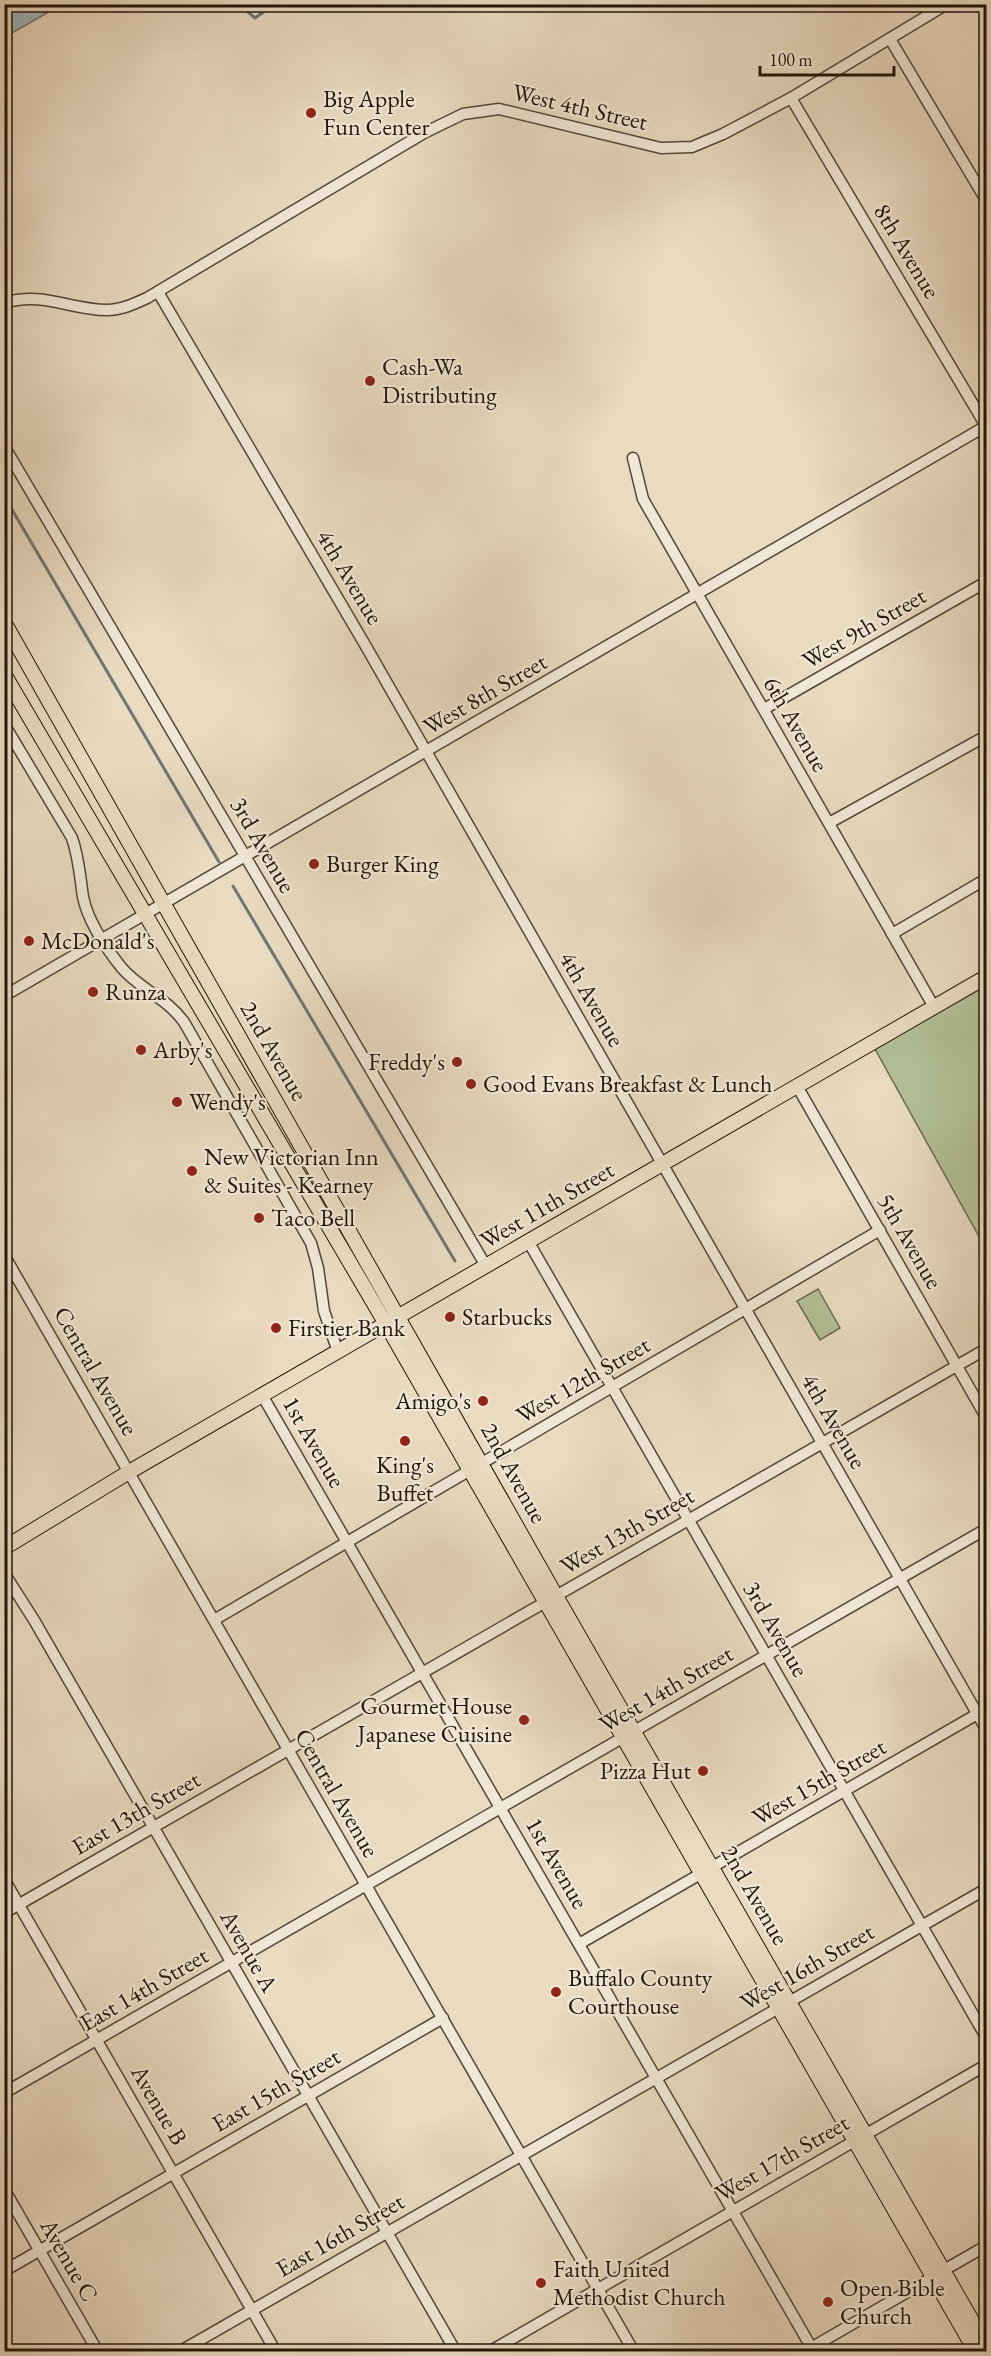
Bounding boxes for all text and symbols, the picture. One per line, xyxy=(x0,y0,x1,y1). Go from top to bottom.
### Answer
scale bar xyxy=(760,39,894,77)
text: 100 m xyxy=(769,48,813,71)
street label: West 4th Street xyxy=(509,76,651,137)
place label: Big Apple Fun Center xyxy=(323,83,429,142)
marker: Big Apple Fun Center xyxy=(304,106,318,120)
street label: 8th Avenue xyxy=(867,198,948,304)
place label: Cash-Wa Distributing xyxy=(382,351,497,410)
marker: Cash-Wa Distributing xyxy=(363,374,377,388)
street label: 4th Avenue xyxy=(310,524,391,630)
street label: West 9th Street xyxy=(796,579,932,675)
street label: West 8th Street xyxy=(417,645,553,741)
street label: 6th Avenue xyxy=(757,670,836,777)
street label: 3rd Avenue xyxy=(224,791,303,898)
place label: Burger King xyxy=(326,848,439,879)
marker: Burger King xyxy=(307,857,321,871)
place label: McDonald's xyxy=(41,925,155,956)
marker: McDonald's xyxy=(22,934,36,948)
street label: 4th Avenue xyxy=(553,945,632,1052)
place label: Runza xyxy=(105,976,166,1007)
marker: Runza xyxy=(86,985,100,999)
street label: 2nd Avenue xyxy=(234,995,315,1106)
place label: Arby's xyxy=(152,1034,212,1065)
marker: Arby's xyxy=(134,1043,148,1057)
place label: Freddy's xyxy=(368,1046,445,1077)
marker: Freddy's xyxy=(450,1055,464,1069)
place label: Good Evans Breakfast & Lunch xyxy=(483,1068,772,1099)
marker: Good Evans Breakfast & Lunch xyxy=(464,1077,478,1091)
place label: Wendy's xyxy=(189,1086,266,1117)
marker: Wendy's xyxy=(170,1095,184,1109)
place label: New Victorian Inn & Suites - Kearney xyxy=(204,1141,379,1200)
street label: West 11th Street xyxy=(474,1154,620,1255)
marker: New Victorian Inn & Suites - Kearney xyxy=(185,1164,199,1178)
street label: 5th Avenue xyxy=(871,1187,950,1294)
place label: Taco Bell xyxy=(271,1202,355,1233)
marker: Taco Bell xyxy=(252,1211,266,1225)
street label: Central Avenue xyxy=(47,1301,146,1441)
place label: Starbucks xyxy=(462,1301,552,1332)
marker: Starbucks xyxy=(443,1310,457,1324)
place label: Firstier Bank xyxy=(288,1312,406,1343)
marker: Firstier Bank xyxy=(269,1321,283,1335)
street label: West 12th Street xyxy=(510,1329,656,1430)
street label: 4th Avenue xyxy=(795,1367,874,1474)
place label: Amigo's xyxy=(394,1385,471,1416)
street label: 1st Avenue xyxy=(276,1390,353,1493)
marker: Amigo's xyxy=(476,1394,490,1408)
street label: 2nd Avenue xyxy=(474,1417,555,1528)
marker: King's Buffet xyxy=(398,1434,412,1448)
place label: King's Buffet xyxy=(376,1449,434,1508)
street label: West 13th Street xyxy=(554,1480,700,1581)
street label: 3rd Avenue xyxy=(737,1575,816,1682)
street label: West 14th Street xyxy=(593,1638,739,1739)
place label: Gourmet House Japanese Cuisine xyxy=(356,1690,512,1749)
marker: Gourmet House Japanese Cuisine xyxy=(517,1713,531,1727)
street label: Central Avenue xyxy=(288,1723,387,1863)
street label: West 15th Street xyxy=(746,1731,892,1832)
place label: Pizza Hut xyxy=(600,1755,691,1786)
street label: East 13th Street xyxy=(66,1763,206,1862)
marker: Pizza Hut xyxy=(696,1764,710,1778)
street label: 1st Avenue xyxy=(519,1811,596,1914)
street label: 2nd Avenue xyxy=(715,1839,796,1950)
street label: Avenue A xyxy=(213,1903,286,1998)
street label: West 16th Street xyxy=(734,1916,880,2017)
street label: East 14th Street xyxy=(74,1939,214,2038)
place label: Buffalo County Courthouse xyxy=(568,1962,713,2021)
marker: Buffalo County Courthouse xyxy=(549,1985,563,1999)
street label: East 15th Street xyxy=(206,2040,346,2139)
street label: Avenue B xyxy=(124,2058,195,2151)
street label: West 17th Street xyxy=(709,2107,855,2208)
street label: East 16th Street xyxy=(270,2185,410,2284)
street label: Avenue C xyxy=(33,2212,106,2307)
place label: Faith United Methodist Church xyxy=(553,2253,726,2312)
place label: Open Bible Church xyxy=(840,2272,945,2331)
marker: Faith United Methodist Church xyxy=(534,2276,548,2290)
marker: Open Bible Church xyxy=(821,2295,835,2309)

